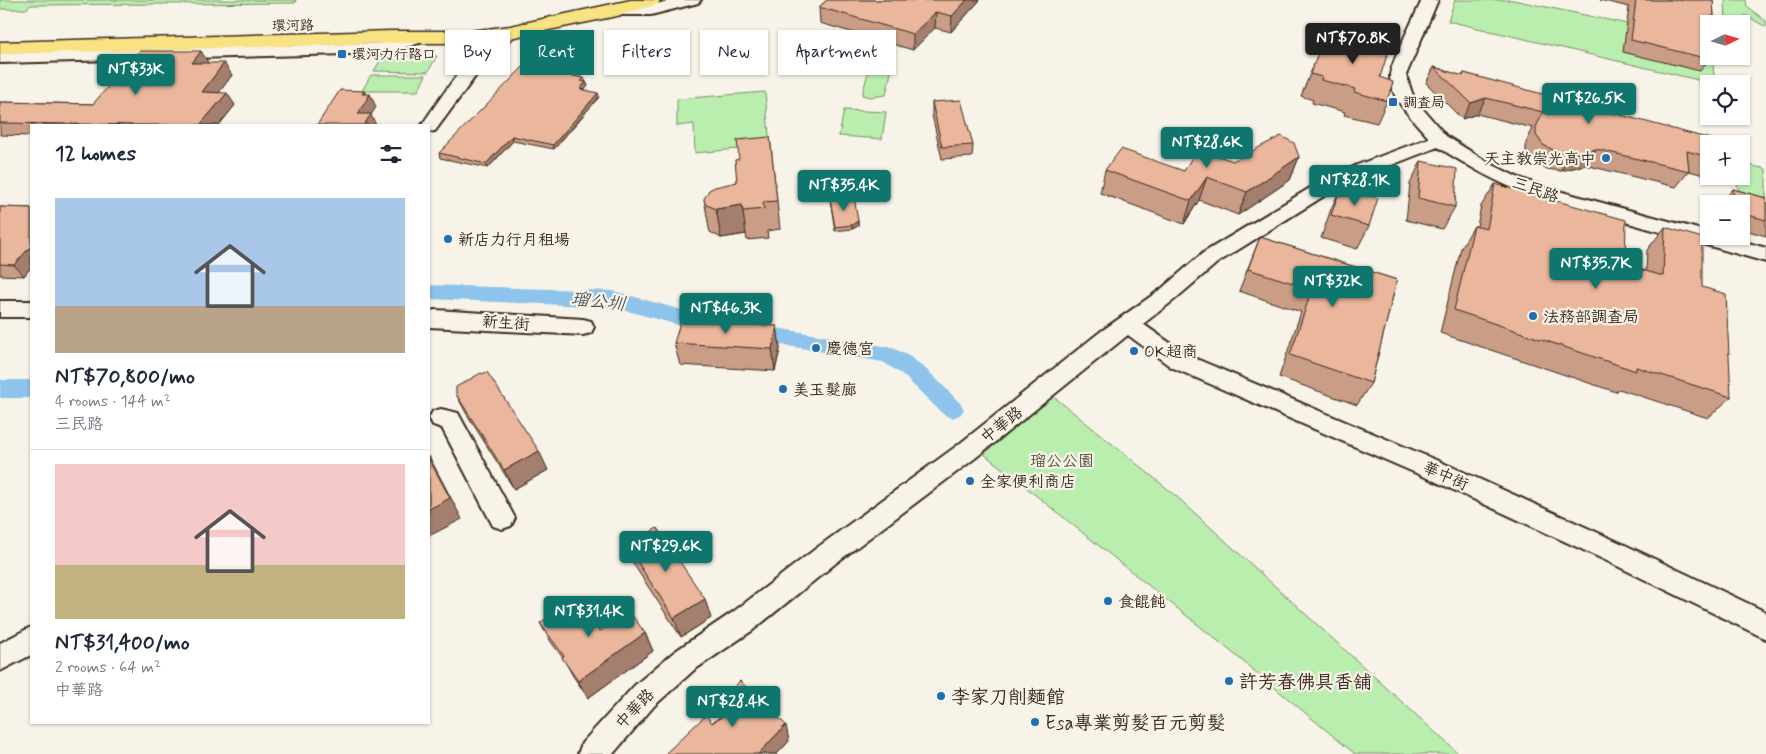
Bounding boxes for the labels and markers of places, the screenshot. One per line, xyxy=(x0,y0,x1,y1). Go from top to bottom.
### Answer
pin: NT$70.8K xyxy=(1301,22,1405,65)
place label: 環河力行路口 xyxy=(352,46,436,64)
marker: 環河力行路口 xyxy=(336,48,348,60)
pin: NT$33K xyxy=(95,54,177,96)
pin: NT$26.5K xyxy=(1537,82,1641,125)
place label: 調查局 xyxy=(1403,94,1445,112)
marker: 調查局 xyxy=(1387,96,1399,108)
pin: NT$28.6K xyxy=(1155,126,1259,169)
place label: 天主教崇光高中 xyxy=(1484,149,1596,170)
marker: 天主教崇光高中 xyxy=(1600,152,1612,164)
pin: NT$28.1K xyxy=(1303,164,1407,207)
pin: NT$35.4K xyxy=(792,170,896,212)
place label: 新店力行月租場 xyxy=(458,230,570,251)
marker: 新店力行月租場 xyxy=(442,233,454,245)
pin: NT$35.7K xyxy=(1544,248,1648,290)
pin: NT$32K xyxy=(1292,266,1374,308)
pin: NT$46.3K xyxy=(674,292,778,335)
place label: 法務部調查局 xyxy=(1543,307,1639,328)
marker: 法務部調查局 xyxy=(1527,310,1539,322)
place label: 慶德宮 xyxy=(826,339,874,360)
marker: 慶德宮 xyxy=(810,342,822,354)
place label: OK超商 xyxy=(1144,342,1198,363)
marker: OK超商 xyxy=(1128,345,1140,357)
place label: 美玉髮廊 xyxy=(793,380,857,401)
marker: 美玉髮廊 xyxy=(777,383,789,395)
place label: 全家便利商店 xyxy=(980,472,1076,493)
marker: 全家便利商店 xyxy=(964,475,976,487)
pin: NT$29.6K xyxy=(614,530,718,573)
place label: 食餛飩 xyxy=(1118,592,1166,613)
marker: 食餛飩 xyxy=(1102,595,1114,607)
pin: NT$31.4K xyxy=(537,596,641,638)
place label: 許芳春佛具香舖 xyxy=(1239,670,1372,695)
marker: 許芳春佛具香舖 xyxy=(1223,675,1235,687)
place label: 李家刀削麵館 xyxy=(951,685,1065,710)
pin: NT$28.4K xyxy=(681,686,785,728)
marker: 李家刀削麵館 xyxy=(935,690,947,702)
place label: Esa專業剪髮百元剪髮 xyxy=(1045,711,1226,736)
marker: Esa專業剪髮百元剪髮 xyxy=(1029,716,1041,728)

